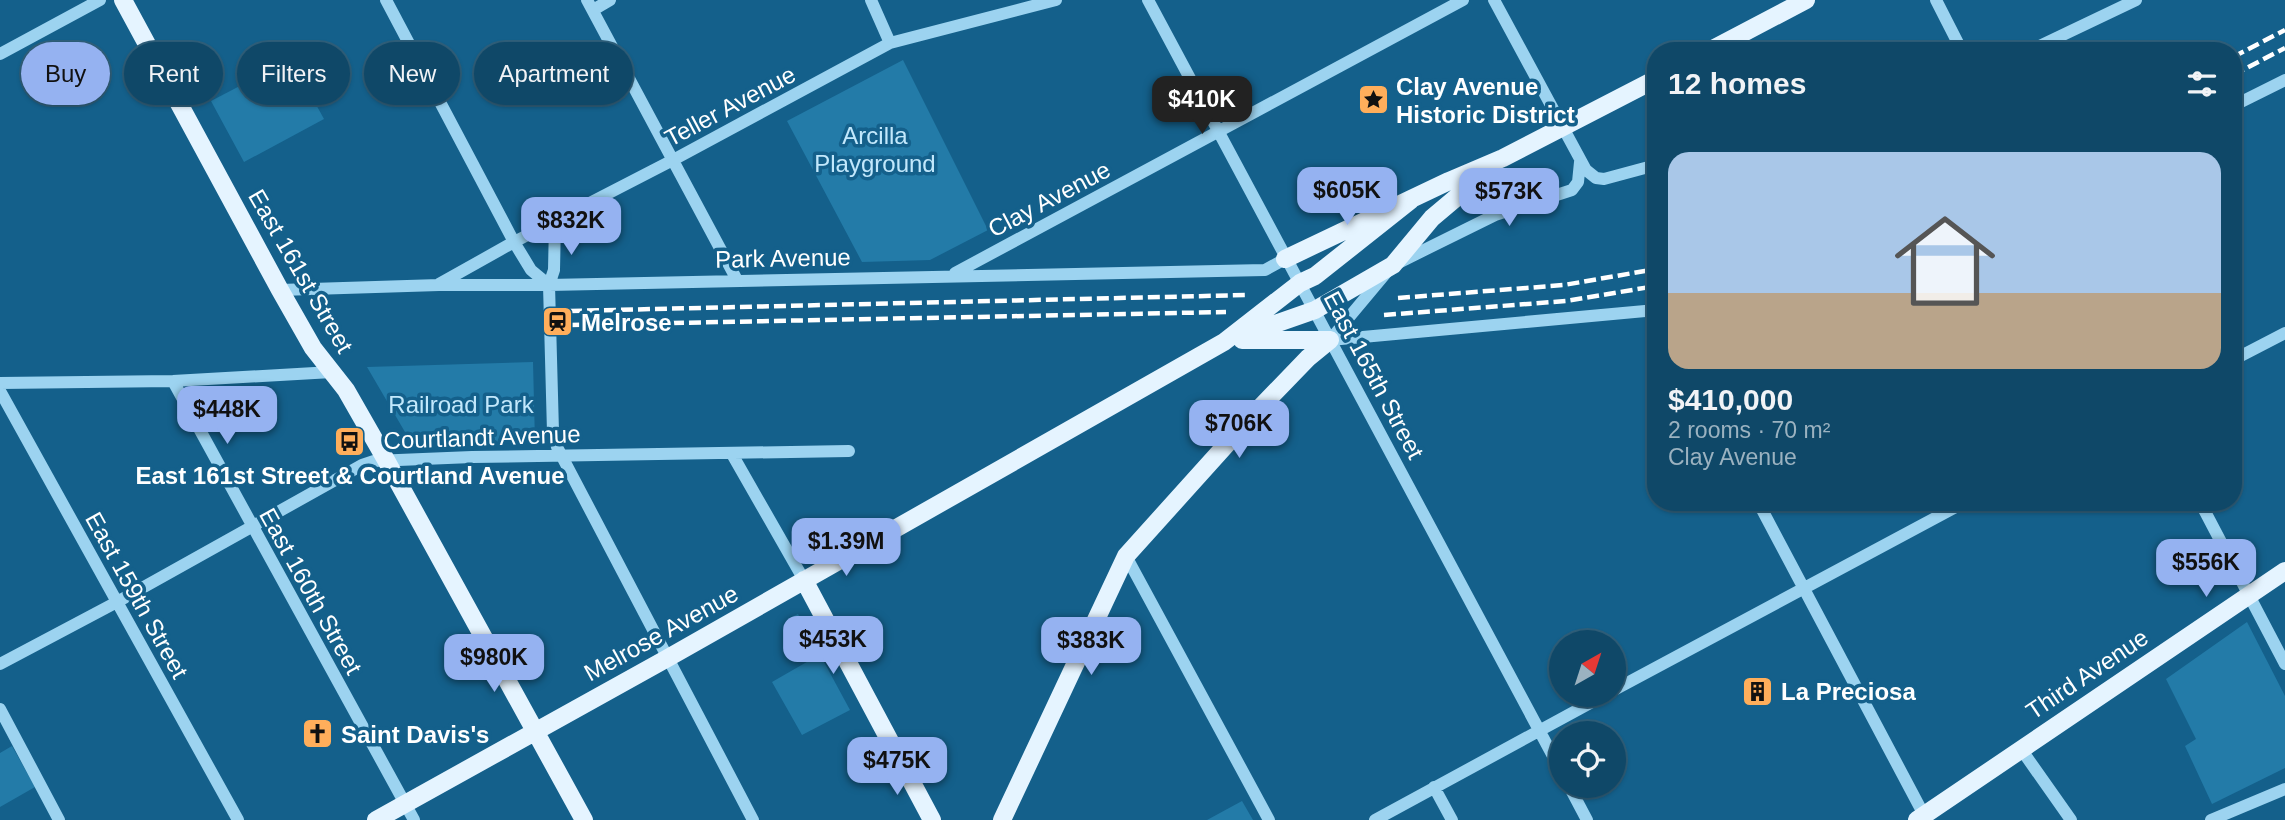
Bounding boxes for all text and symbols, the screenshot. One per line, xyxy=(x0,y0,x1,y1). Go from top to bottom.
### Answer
chip: Buy xyxy=(21,42,110,105)
chip: Rent xyxy=(124,42,223,105)
chip: Filters xyxy=(237,42,350,105)
chip: New xyxy=(364,42,460,105)
chip: Apartment xyxy=(474,42,633,105)
street label: Teller Avenue xyxy=(660,60,800,152)
icon: filters xyxy=(2183,65,2221,103)
text: 12 homes xyxy=(1668,67,1806,100)
place label: Clay Avenue Historic District xyxy=(1396,73,1575,128)
pin: $410K xyxy=(1153,76,1251,136)
place icon: Clay Avenue Historic District xyxy=(1356,83,1390,117)
text: $410K xyxy=(1168,86,1236,112)
park label: Arcilla Playground xyxy=(814,122,936,177)
street label: Clay Avenue xyxy=(983,156,1115,242)
pin: $605K xyxy=(1298,168,1396,227)
pin: $573K xyxy=(1460,168,1558,228)
text: $605K xyxy=(1313,177,1381,203)
text: $573K xyxy=(1475,178,1543,204)
street label: East 161st Street xyxy=(243,185,359,358)
pin: $832K xyxy=(522,198,620,257)
icon: home xyxy=(1882,198,2008,324)
text: $832K xyxy=(537,207,605,233)
street label: Park Avenue xyxy=(715,243,851,273)
street label: East 165th Street xyxy=(1319,287,1430,464)
station icon: Melrose xyxy=(541,305,575,339)
place label: Melrose xyxy=(581,309,672,336)
text: $410,000 xyxy=(1668,383,1793,416)
pin: $448K xyxy=(178,386,276,446)
park label: Railroad Park xyxy=(388,391,535,418)
text: $448K xyxy=(193,396,261,422)
pin: $706K xyxy=(1190,400,1288,460)
text: $706K xyxy=(1205,410,1273,436)
text: 2 rooms · 70 m² xyxy=(1668,417,1830,443)
street label: Courtlandt Avenue xyxy=(383,420,581,454)
bus stop icon: East 161st Street & Courtland Avenue xyxy=(333,424,367,458)
text: Clay Avenue xyxy=(1668,444,1797,470)
place label: East 161st Street & Courtland Avenue xyxy=(135,462,565,489)
street label: East 160th Street xyxy=(254,503,368,679)
street label: East 159th Street xyxy=(80,507,194,683)
pin: $1.39M xyxy=(789,518,903,578)
text: $1.39M xyxy=(808,528,884,554)
pin: $556K xyxy=(2157,540,2255,599)
text: $556K xyxy=(2172,549,2240,575)
street label: Melrose Avenue xyxy=(579,580,743,686)
pin: $453K xyxy=(784,616,882,676)
pin: $383K xyxy=(1042,618,1140,677)
street label: Third Avenue xyxy=(2021,623,2153,725)
text: $453K xyxy=(799,626,867,652)
text: $383K xyxy=(1057,627,1125,653)
north arrow xyxy=(1549,630,1626,707)
map controls xyxy=(1549,630,1626,798)
pin: $980K xyxy=(445,634,543,694)
text: $980K xyxy=(460,644,528,670)
building icon: La Preciosa xyxy=(1741,674,1775,708)
place label: La Preciosa xyxy=(1781,678,1916,705)
church icon: Saint Davis's xyxy=(301,717,335,751)
place label: Saint Davis's xyxy=(341,721,489,748)
button: locate xyxy=(1549,721,1626,798)
pin: $475K xyxy=(848,738,946,797)
text: $475K xyxy=(863,747,931,773)

